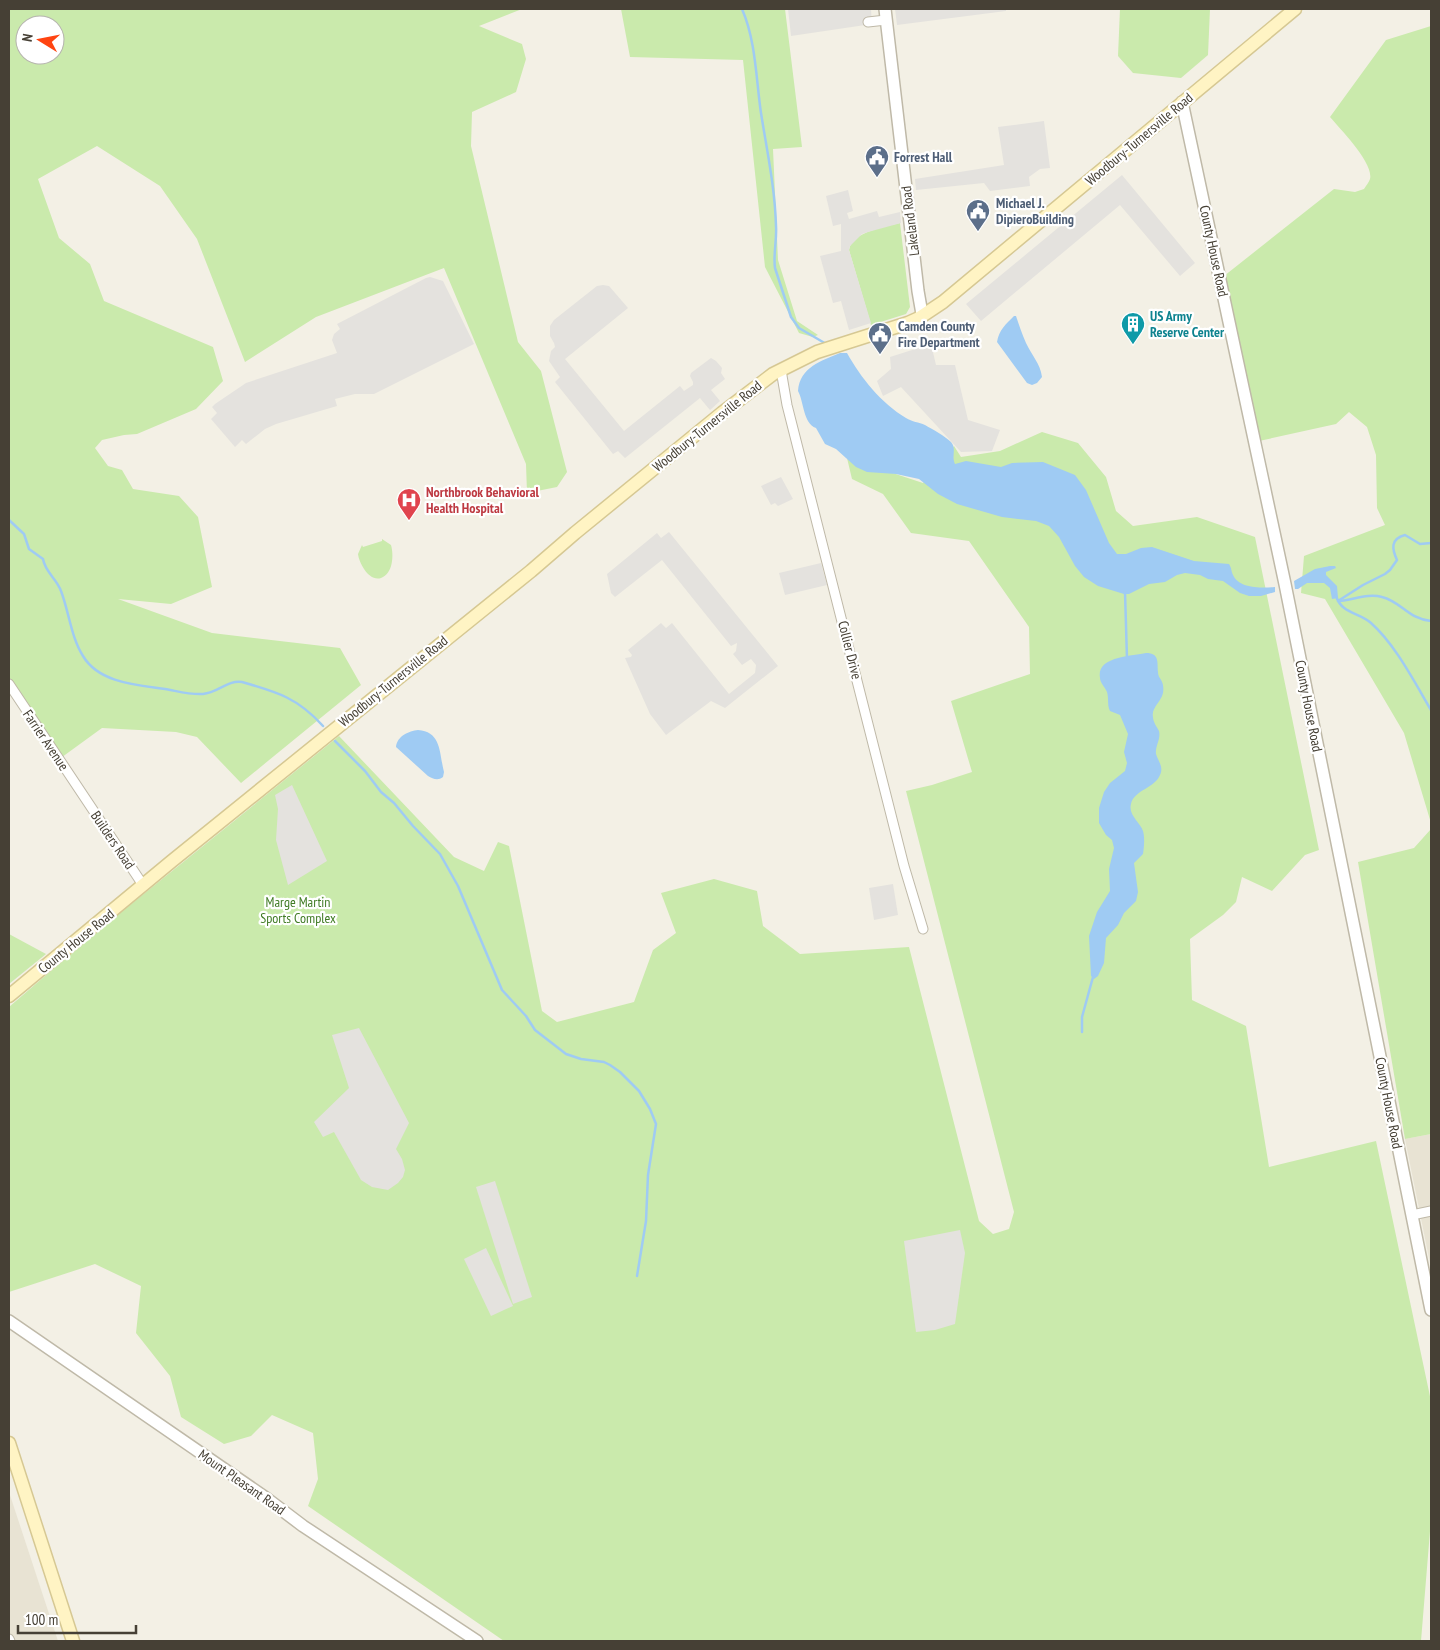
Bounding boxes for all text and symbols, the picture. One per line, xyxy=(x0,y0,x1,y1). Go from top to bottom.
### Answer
north arrow xyxy=(15,15,65,65)
text: N xyxy=(18,32,37,43)
street label: Woodbury-Turnersville Road xyxy=(1081,89,1197,189)
public building icon: Forrest Hall xyxy=(864,144,890,178)
place label: Forrest Hall xyxy=(894,148,953,166)
street label: Lakeland Road xyxy=(897,185,923,257)
place label: Michael J. DipieroBuilding xyxy=(996,194,1074,228)
public building icon: Michael J. DipieroBuilding xyxy=(965,198,991,232)
street label: County House Road xyxy=(1196,204,1232,298)
place label: US Army Reserve Center xyxy=(1150,307,1225,341)
building icon: US Army Reserve Center xyxy=(1120,311,1146,345)
place label: Camden County Fire Department xyxy=(898,317,980,351)
public building icon: Camden County Fire Department xyxy=(867,321,893,355)
street label: Woodbury-Turnersville Road xyxy=(649,376,765,476)
place label: Northbrook Behavioral Health Hospital xyxy=(426,483,539,517)
hospital icon: Northbrook Behavioral Health Hospital xyxy=(396,487,422,521)
street label: Collier Drive xyxy=(834,619,866,681)
street label: Woodbury-Turnersville Road xyxy=(335,631,451,731)
street label: County House Road xyxy=(1291,659,1327,753)
street label: Farrier Avenue xyxy=(19,706,73,774)
street label: Builders Road xyxy=(87,808,139,872)
park label: Marge Martin Sports Complex xyxy=(260,893,336,927)
street label: County House Road xyxy=(34,905,118,977)
street label: County House Road xyxy=(1371,1056,1407,1150)
street label: Mount Pleasant Road xyxy=(195,1445,289,1519)
scale bar xyxy=(18,1602,135,1634)
text: 100 m xyxy=(25,1610,58,1629)

